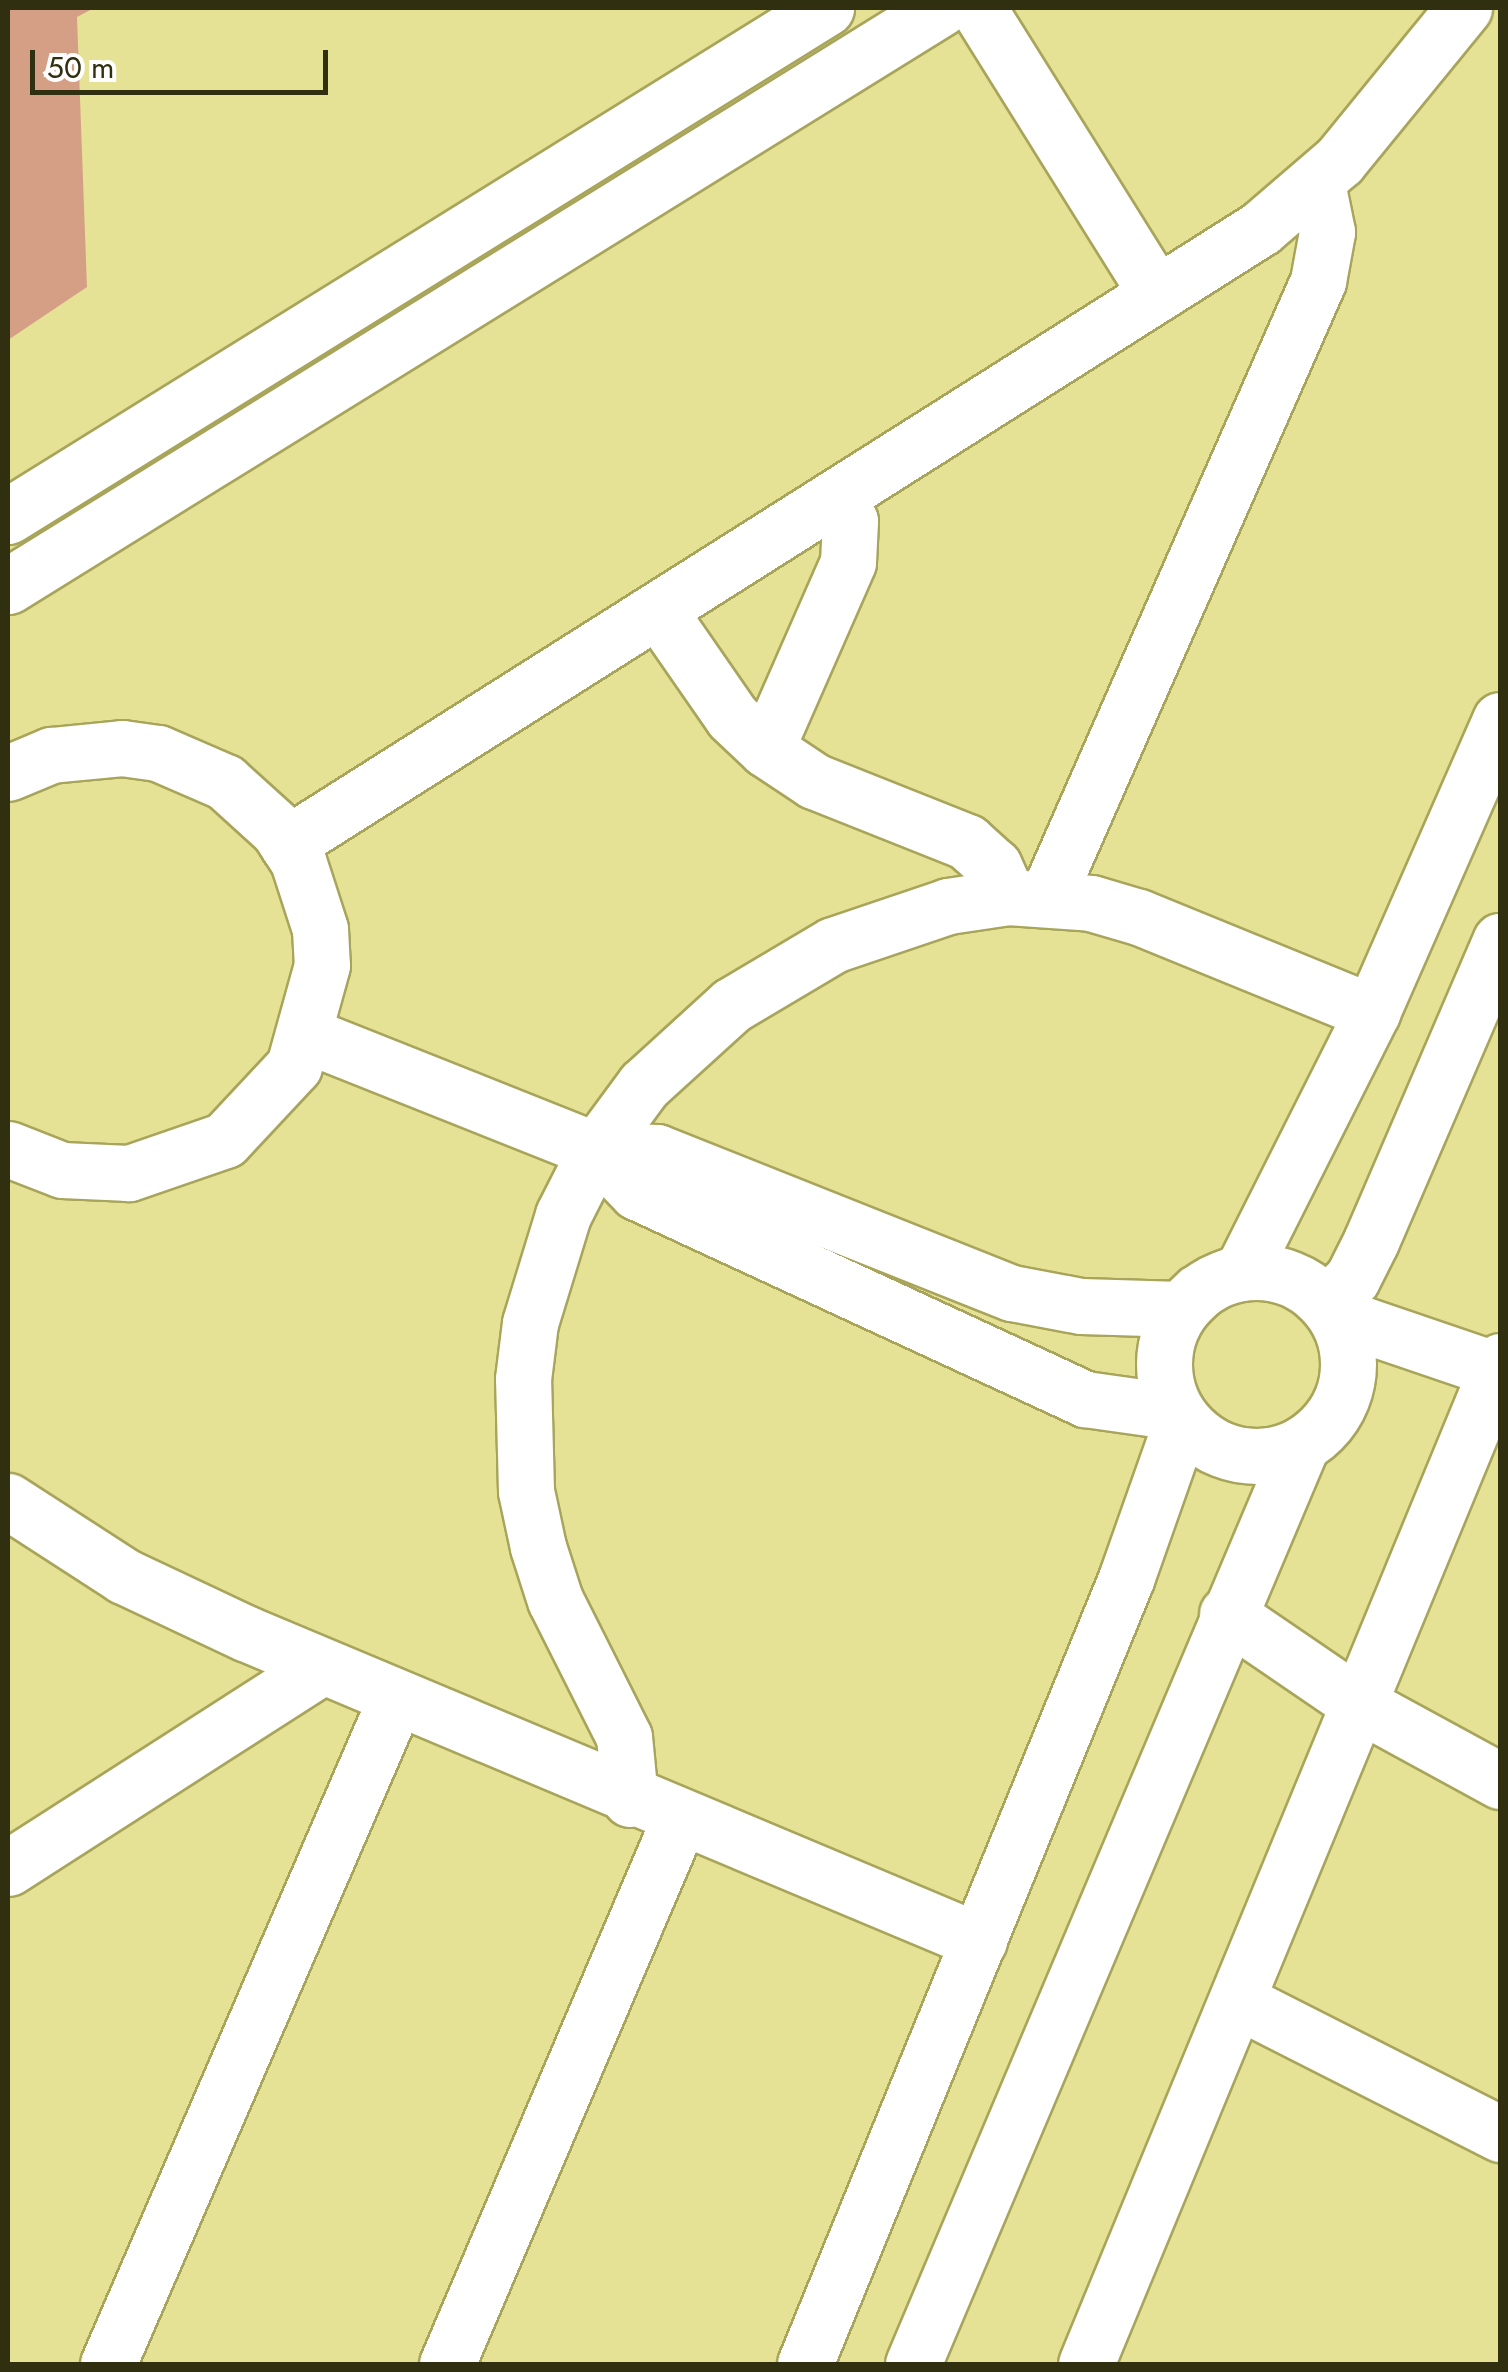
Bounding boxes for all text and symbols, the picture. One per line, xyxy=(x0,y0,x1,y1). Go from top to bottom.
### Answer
scale bar xyxy=(35,30,332,92)
text: 50 m xyxy=(47,46,114,89)

